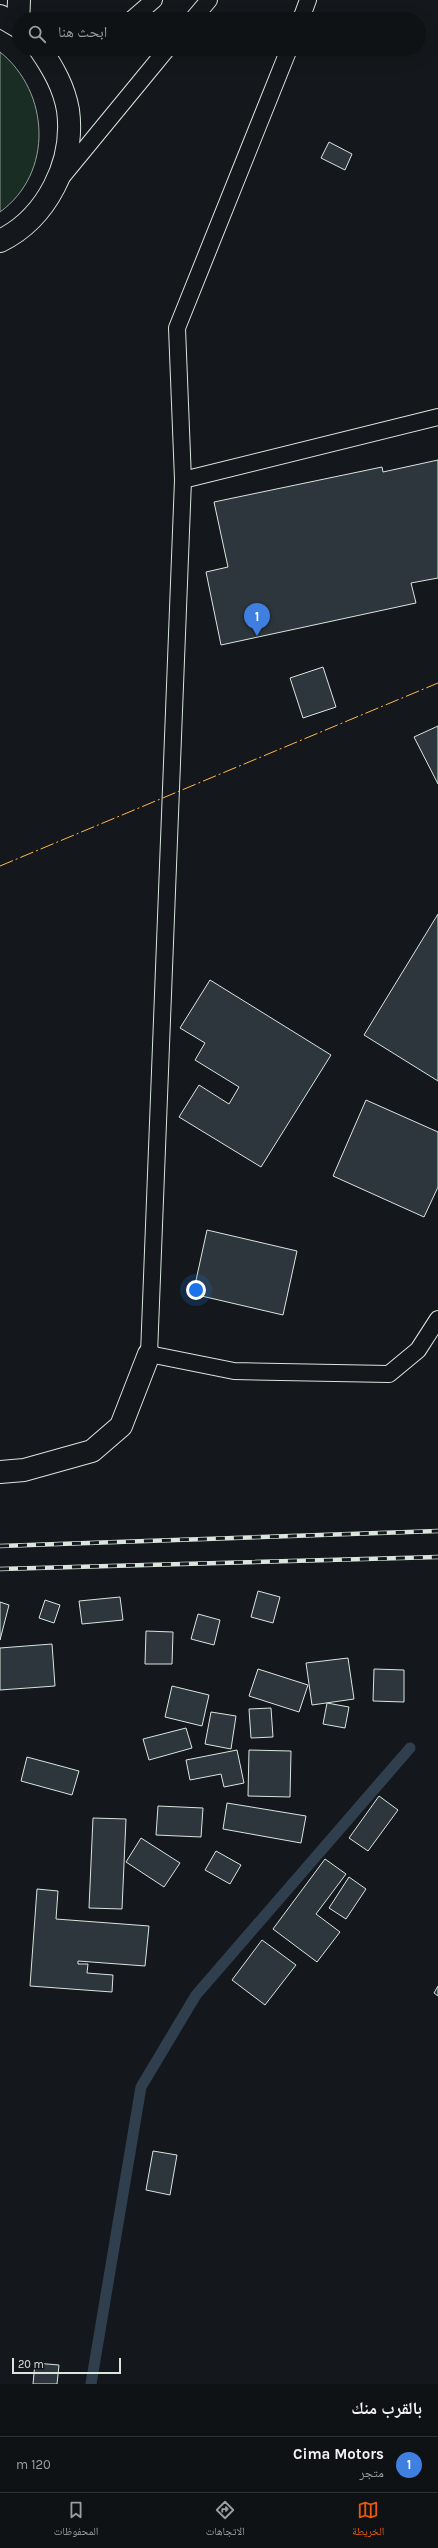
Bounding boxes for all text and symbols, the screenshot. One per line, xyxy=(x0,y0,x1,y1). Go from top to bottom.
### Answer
search box xyxy=(12,12,426,56)
icon: search xyxy=(26,23,48,45)
text: ابحث هنا xyxy=(58,23,107,41)
pin: 1 xyxy=(244,603,270,636)
your location xyxy=(186,1280,206,1300)
scale bar xyxy=(12,2356,121,2375)
text: 20 m xyxy=(18,2358,44,2371)
text: بالقرب منك xyxy=(351,2398,422,2418)
text: Cima Motors xyxy=(293,2445,384,2463)
text: 120 m xyxy=(16,2457,51,2472)
text: 1 xyxy=(407,2457,411,2472)
text: متجر xyxy=(359,2465,384,2480)
tab: المحفوظات xyxy=(54,2499,98,2542)
tab: الاتجاهات xyxy=(206,2499,245,2542)
tab: الخريطة xyxy=(352,2499,384,2542)

